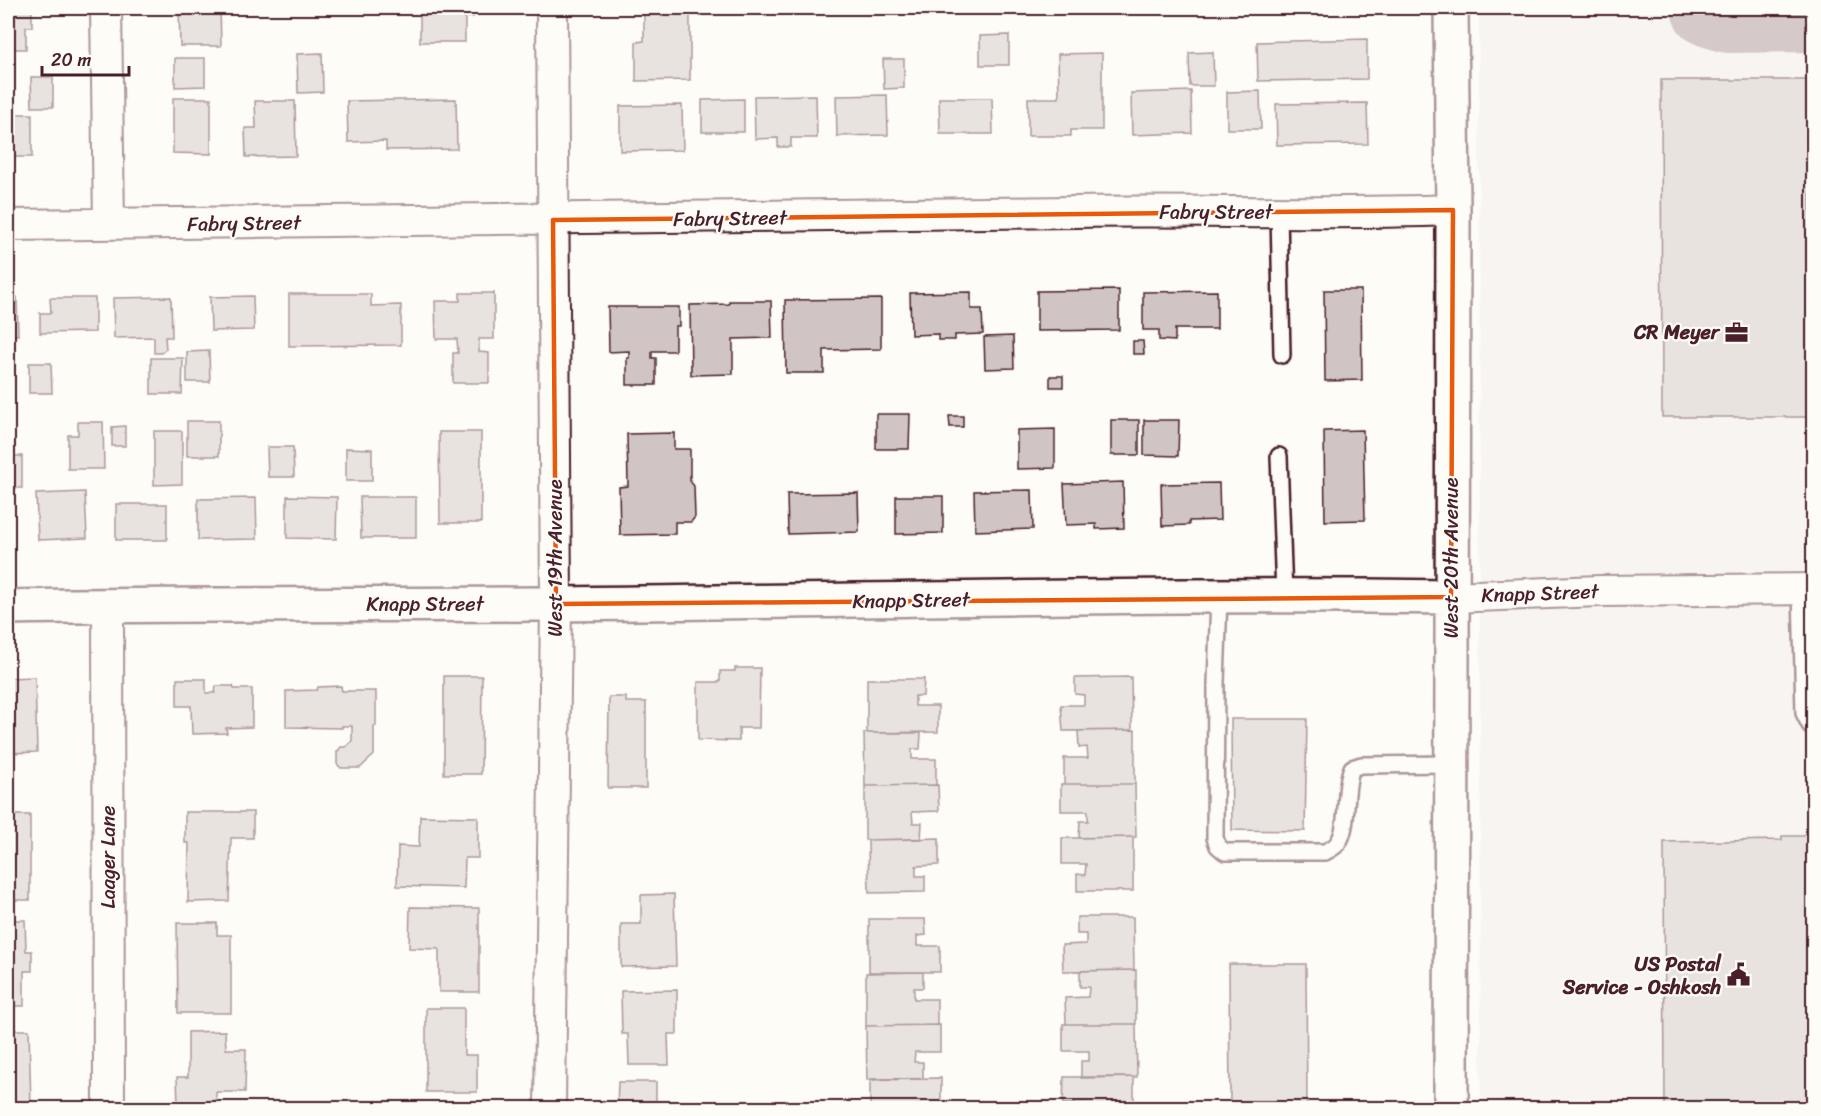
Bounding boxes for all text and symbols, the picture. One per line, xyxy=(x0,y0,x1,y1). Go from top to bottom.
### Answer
scale bar xyxy=(42,39,129,77)
text: 20 m xyxy=(51,44,91,76)
street label: Fabry Street xyxy=(1159,195,1274,230)
street label: Fabry Street xyxy=(673,200,788,237)
street label: Fabry Street xyxy=(187,205,302,242)
place label: CR Meyer xyxy=(1633,315,1721,350)
office icon: CR Meyer xyxy=(1724,319,1750,345)
street label: West 20th Avenue xyxy=(1434,477,1469,638)
street label: West 19th Avenue xyxy=(538,479,573,637)
street label: Knapp Street xyxy=(1481,574,1600,613)
street label: Knapp Street xyxy=(852,582,971,619)
street label: Knapp Street xyxy=(366,587,485,622)
street label: Laager Lane xyxy=(91,806,126,908)
place label: US Postal Service - Oshkosh xyxy=(1562,947,1722,1005)
public building icon: US Postal Service - Oshkosh xyxy=(1726,962,1752,988)

